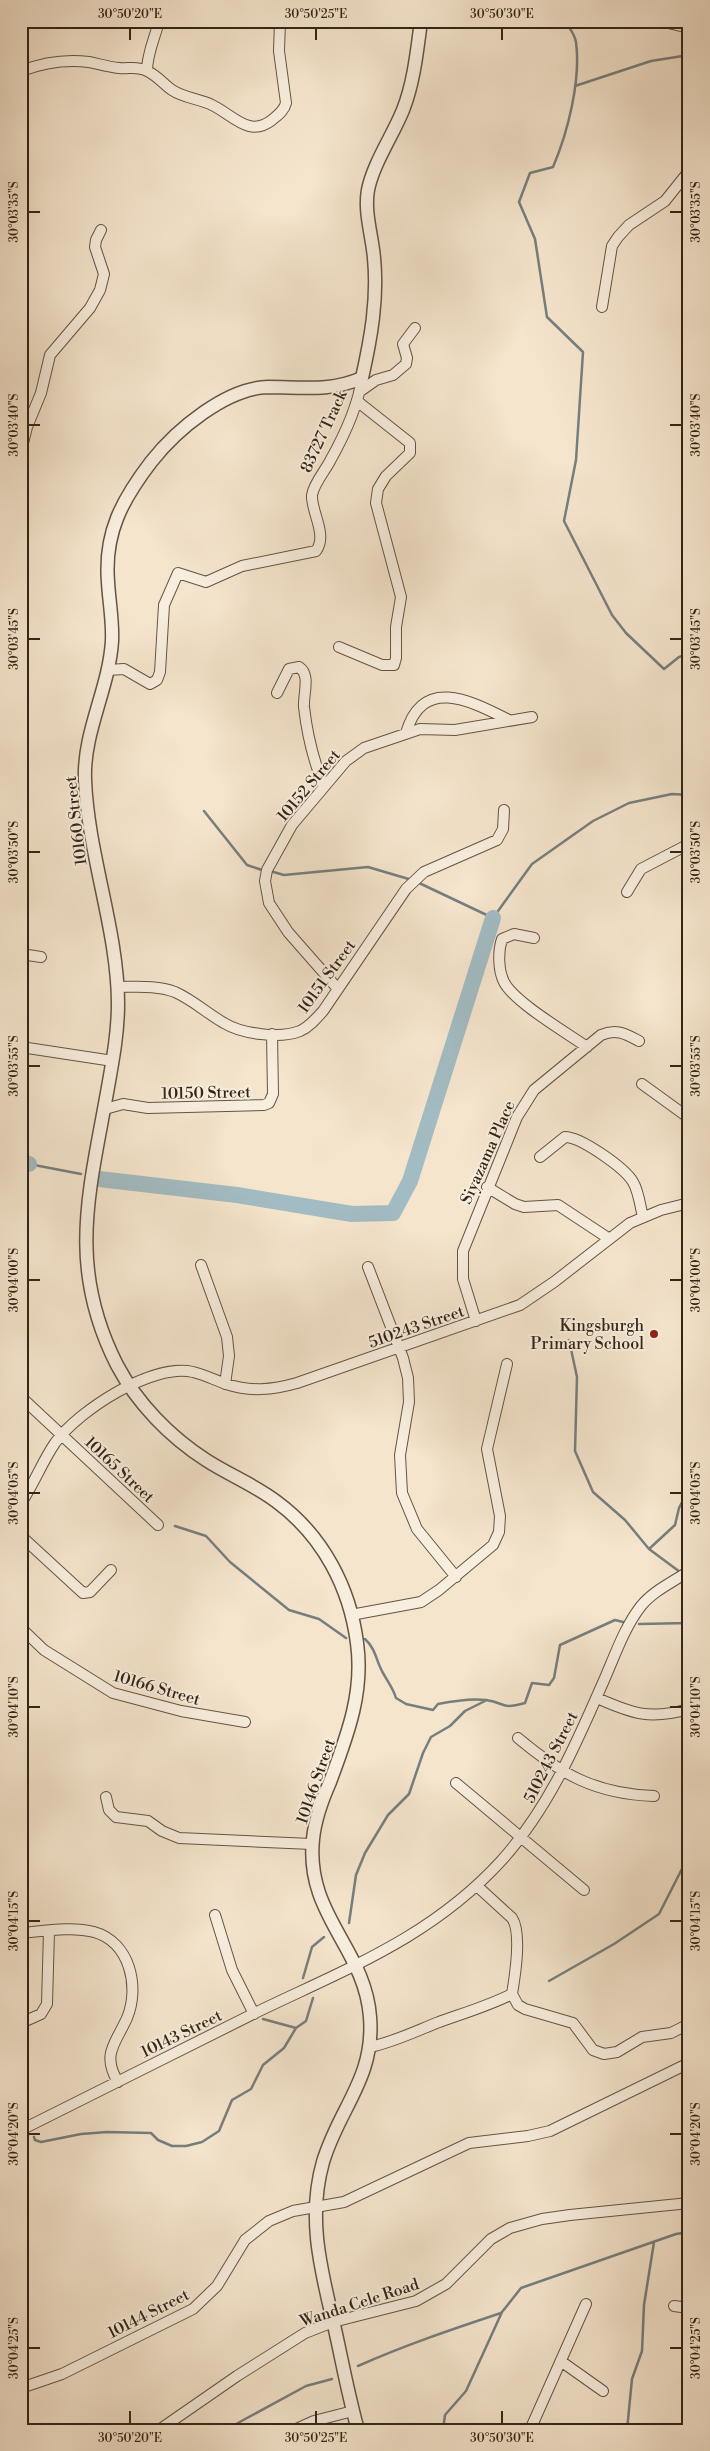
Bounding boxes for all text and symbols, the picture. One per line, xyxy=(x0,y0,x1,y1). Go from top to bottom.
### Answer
text: 30°50'20"E xyxy=(98,7,162,22)
text: 30°50'25"E xyxy=(285,7,347,22)
text: 30°50'30"E xyxy=(470,7,534,22)
text: 30°03'35"S xyxy=(7,181,22,243)
text: 30°03'35"S xyxy=(689,181,704,243)
street label: 83727 Track xyxy=(296,386,352,476)
text: 30°03'40"S xyxy=(7,393,22,456)
text: 30°03'40"S xyxy=(689,393,704,456)
text: 30°03'45"S xyxy=(7,608,22,670)
text: 30°03'45"S xyxy=(689,608,704,670)
street label: 10152 Street xyxy=(273,745,345,826)
street label: 10160 Street xyxy=(61,775,91,867)
text: 30°03'50"S xyxy=(7,821,22,883)
text: 30°03'50"S xyxy=(689,821,704,883)
street label: 10151 Street xyxy=(293,936,360,1017)
text: 30°03'55"S xyxy=(7,1035,22,1097)
text: 30°03'55"S xyxy=(689,1035,704,1097)
street label: 10150 Street xyxy=(161,1082,251,1104)
street label: Siyazama Place xyxy=(456,1097,520,1207)
text: 30°04'00"S xyxy=(7,1248,22,1312)
text: 30°04'00"S xyxy=(689,1248,704,1312)
street label: 510243 Street xyxy=(366,1301,467,1353)
place label: Kingsburgh Primary School xyxy=(530,1316,644,1354)
marker: Kingsburgh Primary School xyxy=(648,1328,660,1340)
street label: 10165 Street xyxy=(80,1432,159,1507)
text: 30°04'05"S xyxy=(7,1461,22,1524)
text: 30°04'05"S xyxy=(689,1461,704,1524)
street label: 10166 Street xyxy=(111,1666,203,1710)
text: 30°04'10"S xyxy=(7,1676,22,1738)
text: 30°04'10"S xyxy=(689,1676,704,1738)
street label: 510243 Street xyxy=(519,1708,583,1807)
street label: 10146 Street xyxy=(292,1736,340,1827)
text: 30°04'15"S xyxy=(7,1891,22,1951)
text: 30°04'15"S xyxy=(689,1891,704,1951)
street label: 10143 Street xyxy=(138,2006,226,2062)
text: 30°04'20"S xyxy=(7,2102,22,2166)
text: 30°04'20"S xyxy=(689,2102,704,2166)
street label: Wanda Cele Road xyxy=(296,2274,421,2332)
street label: 10144 Street xyxy=(104,2285,193,2343)
text: 30°04'25"S xyxy=(7,2317,22,2379)
text: 30°04'25"S xyxy=(689,2317,704,2379)
text: 30°50'20"E xyxy=(98,2431,162,2446)
text: 30°50'25"E xyxy=(285,2431,347,2446)
text: 30°50'30"E xyxy=(470,2431,534,2446)

